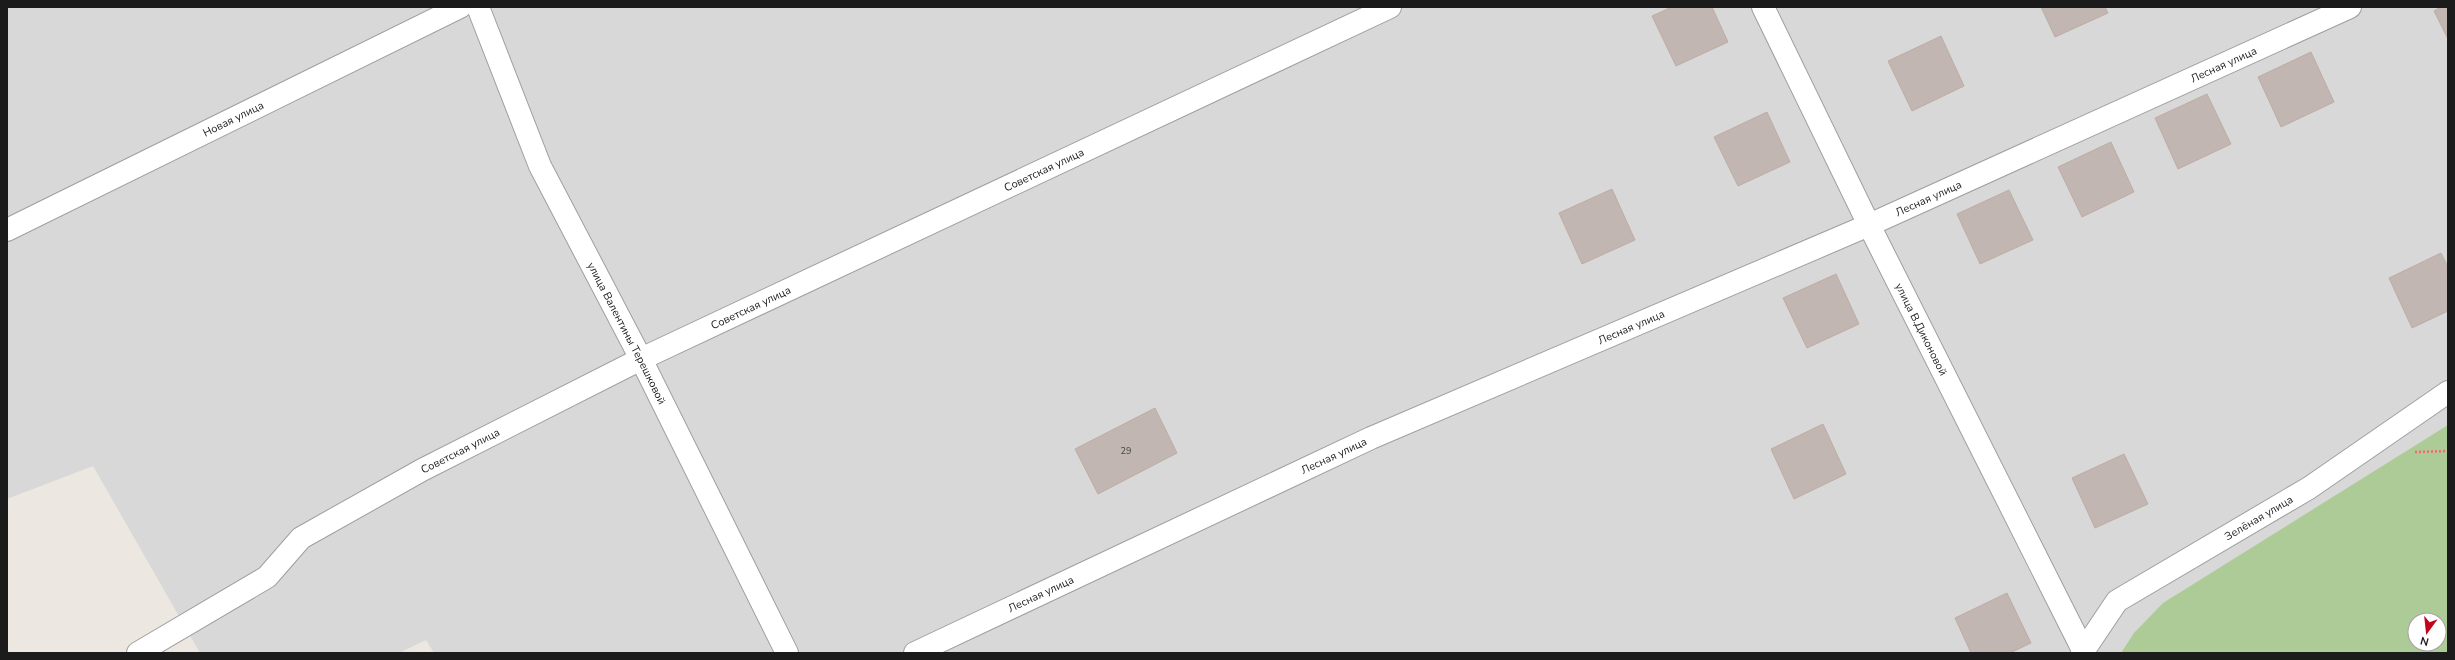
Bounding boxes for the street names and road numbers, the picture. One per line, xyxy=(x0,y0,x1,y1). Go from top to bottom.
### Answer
street label: Лесная улица xyxy=(2188,43,2259,86)
street label: Новая улица xyxy=(200,97,266,140)
street label: Советская улица xyxy=(1001,144,1086,195)
street label: Лесная улица xyxy=(1893,177,1964,220)
street label: улица Валентины Терешковой xyxy=(584,259,670,407)
street label: улица В.Диконовой xyxy=(1892,280,1951,378)
street label: Советская улица xyxy=(708,282,793,333)
street label: Лесная улица xyxy=(1595,306,1667,348)
street label: Советская улица xyxy=(418,424,502,477)
street label: Лесная улица xyxy=(1298,434,1369,478)
street label: Зелёная улица xyxy=(2222,492,2296,544)
street label: Лесная улица xyxy=(1005,572,1076,616)

